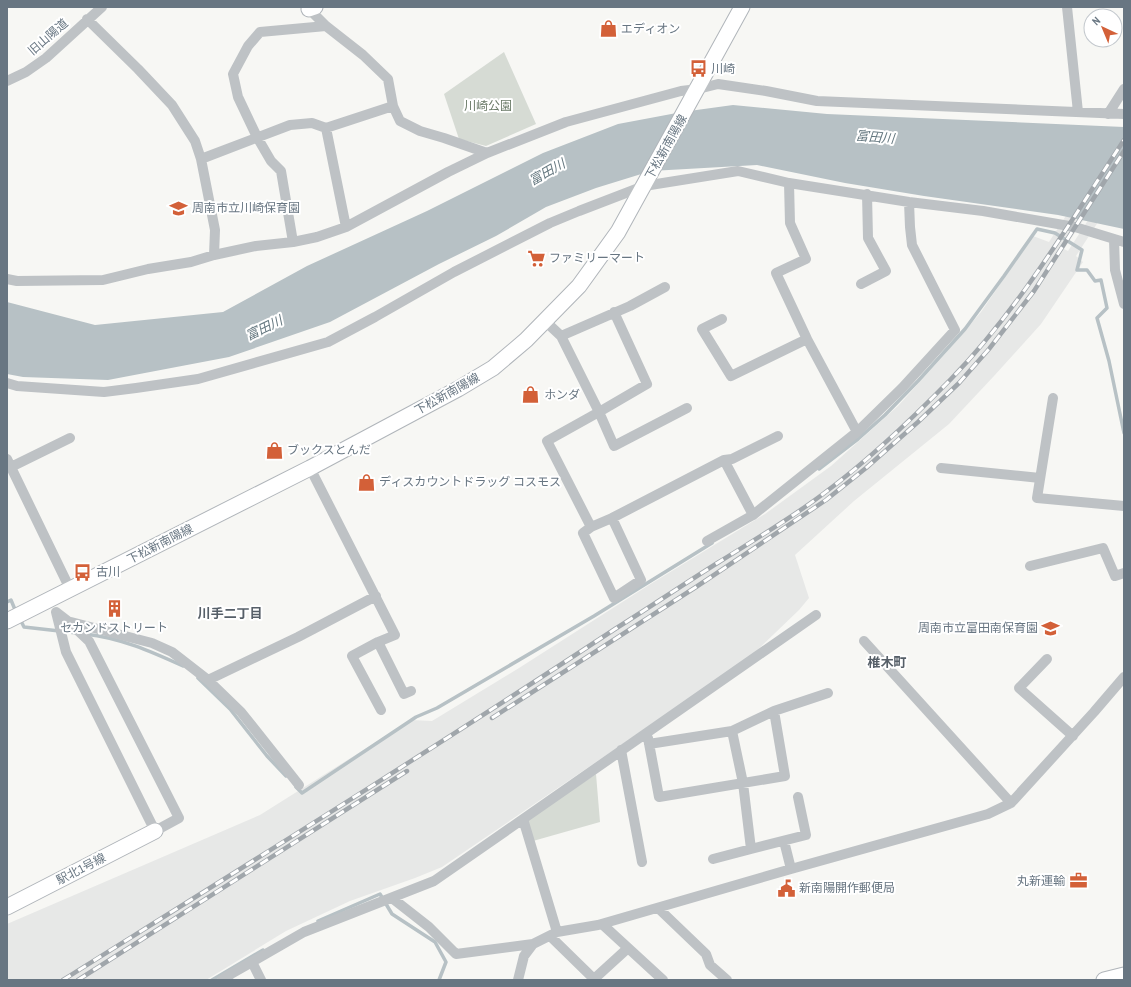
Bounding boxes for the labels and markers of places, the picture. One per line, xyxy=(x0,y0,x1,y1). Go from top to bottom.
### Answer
shop icon: エディオン xyxy=(598,19,618,39)
place label: エディオン xyxy=(621,21,680,37)
bus stop icon: 川崎 xyxy=(688,59,708,79)
place label: 川崎 xyxy=(711,61,735,77)
school or university icon: 周南市立川崎保育園 xyxy=(169,198,189,218)
place label: 周南市立川崎保育園 xyxy=(192,200,300,216)
supermarket icon: ファミリーマート xyxy=(526,248,546,268)
place label: ファミリーマート xyxy=(549,250,645,266)
shop icon: ホンダ xyxy=(521,385,541,405)
place label: ホンダ xyxy=(544,387,580,403)
shop icon: ブックスとんだ xyxy=(264,440,284,460)
place label: ブックスとんだ xyxy=(287,442,371,458)
shop icon: ディスカウントドラッグ コスモス xyxy=(356,472,376,492)
place label: ディスカウントドラッグ コスモス xyxy=(379,474,561,490)
bus stop icon: 古川 xyxy=(73,562,93,582)
place label: 古川 xyxy=(96,564,120,580)
building icon: セカンドストリート xyxy=(104,599,124,619)
school or university icon: 周南市立富田南保育園 xyxy=(1041,618,1061,638)
place label: セカンドストリート xyxy=(60,620,168,636)
place label: 周南市立富田南保育園 xyxy=(918,620,1038,636)
office icon: 丸新運輸 xyxy=(1068,871,1088,891)
place label: 丸新運輸 xyxy=(1017,873,1065,889)
public building icon: 新南陽開作郵便局 xyxy=(776,878,796,898)
place label: 新南陽開作郵便局 xyxy=(799,880,895,896)

